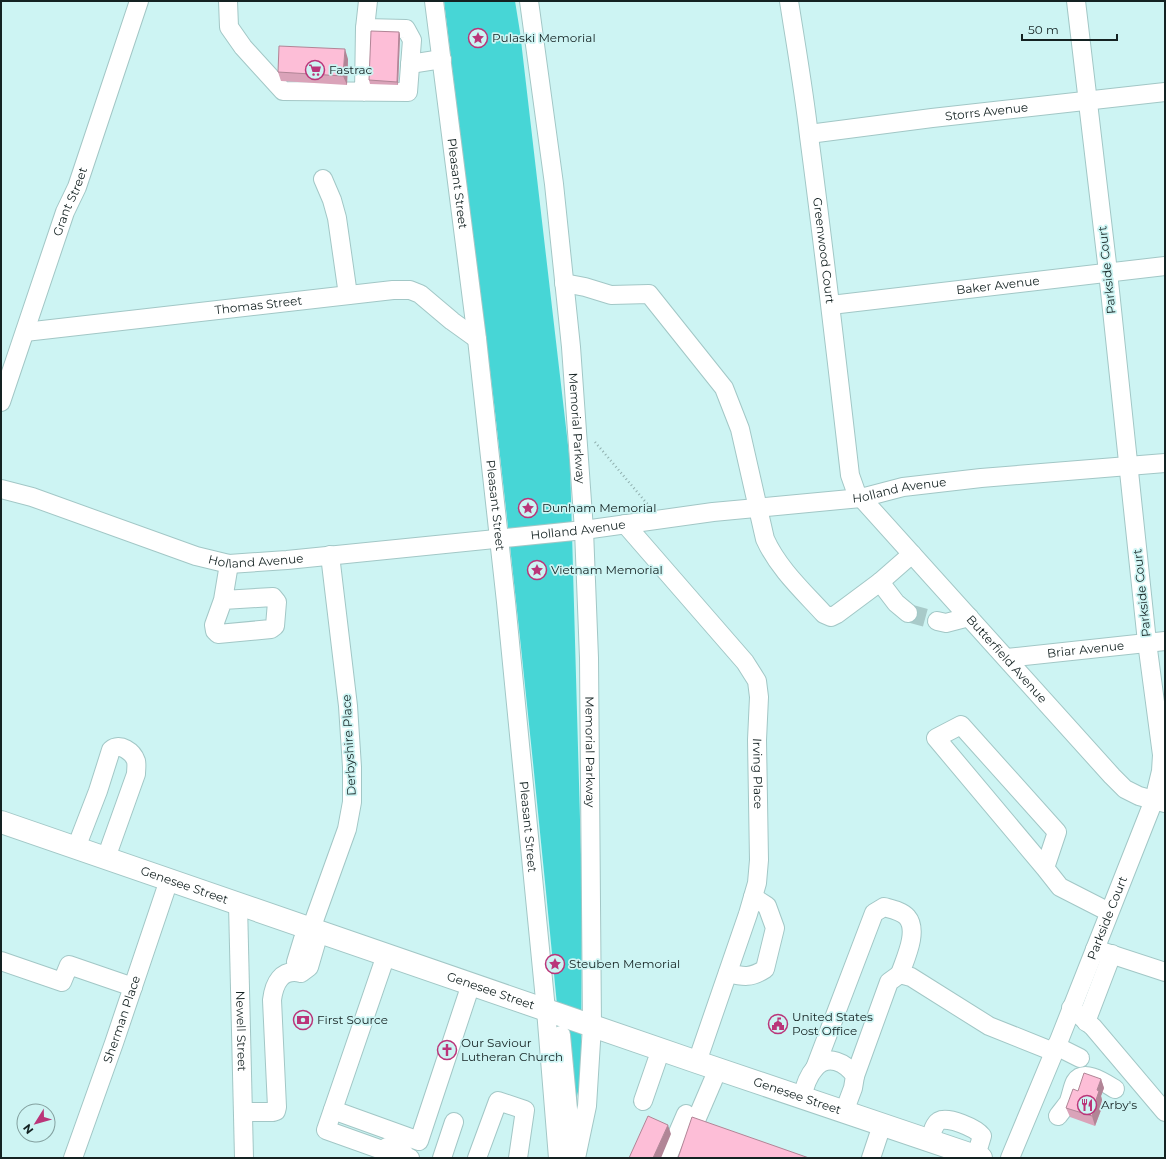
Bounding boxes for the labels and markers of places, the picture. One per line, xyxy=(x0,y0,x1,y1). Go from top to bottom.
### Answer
place icon: Pulaski Memorial xyxy=(467,27,489,49)
place label: Pulaski Memorial xyxy=(492,30,596,45)
supermarket icon: Fastrac xyxy=(304,59,326,81)
place label: Fastrac xyxy=(329,62,373,77)
place icon: Dunham Memorial xyxy=(517,497,539,519)
place label: Dunham Memorial xyxy=(542,500,656,515)
place icon: Vietnam Memorial xyxy=(526,559,548,581)
place label: Vietnam Memorial xyxy=(551,562,663,577)
place icon: Steuben Memorial xyxy=(544,953,566,975)
place label: Steuben Memorial xyxy=(569,956,680,971)
bank icon: First Source xyxy=(292,1009,314,1031)
place label: United States Post Office xyxy=(792,1009,873,1038)
place label: First Source xyxy=(317,1012,388,1027)
public building icon: United States Post Office xyxy=(767,1013,789,1035)
place label: Our Saviour Lutheran Church xyxy=(461,1035,563,1064)
church icon: Our Saviour Lutheran Church xyxy=(436,1039,458,1061)
restaurant icon: Arby's xyxy=(1076,1094,1098,1116)
place label: Arby's xyxy=(1101,1097,1137,1112)

